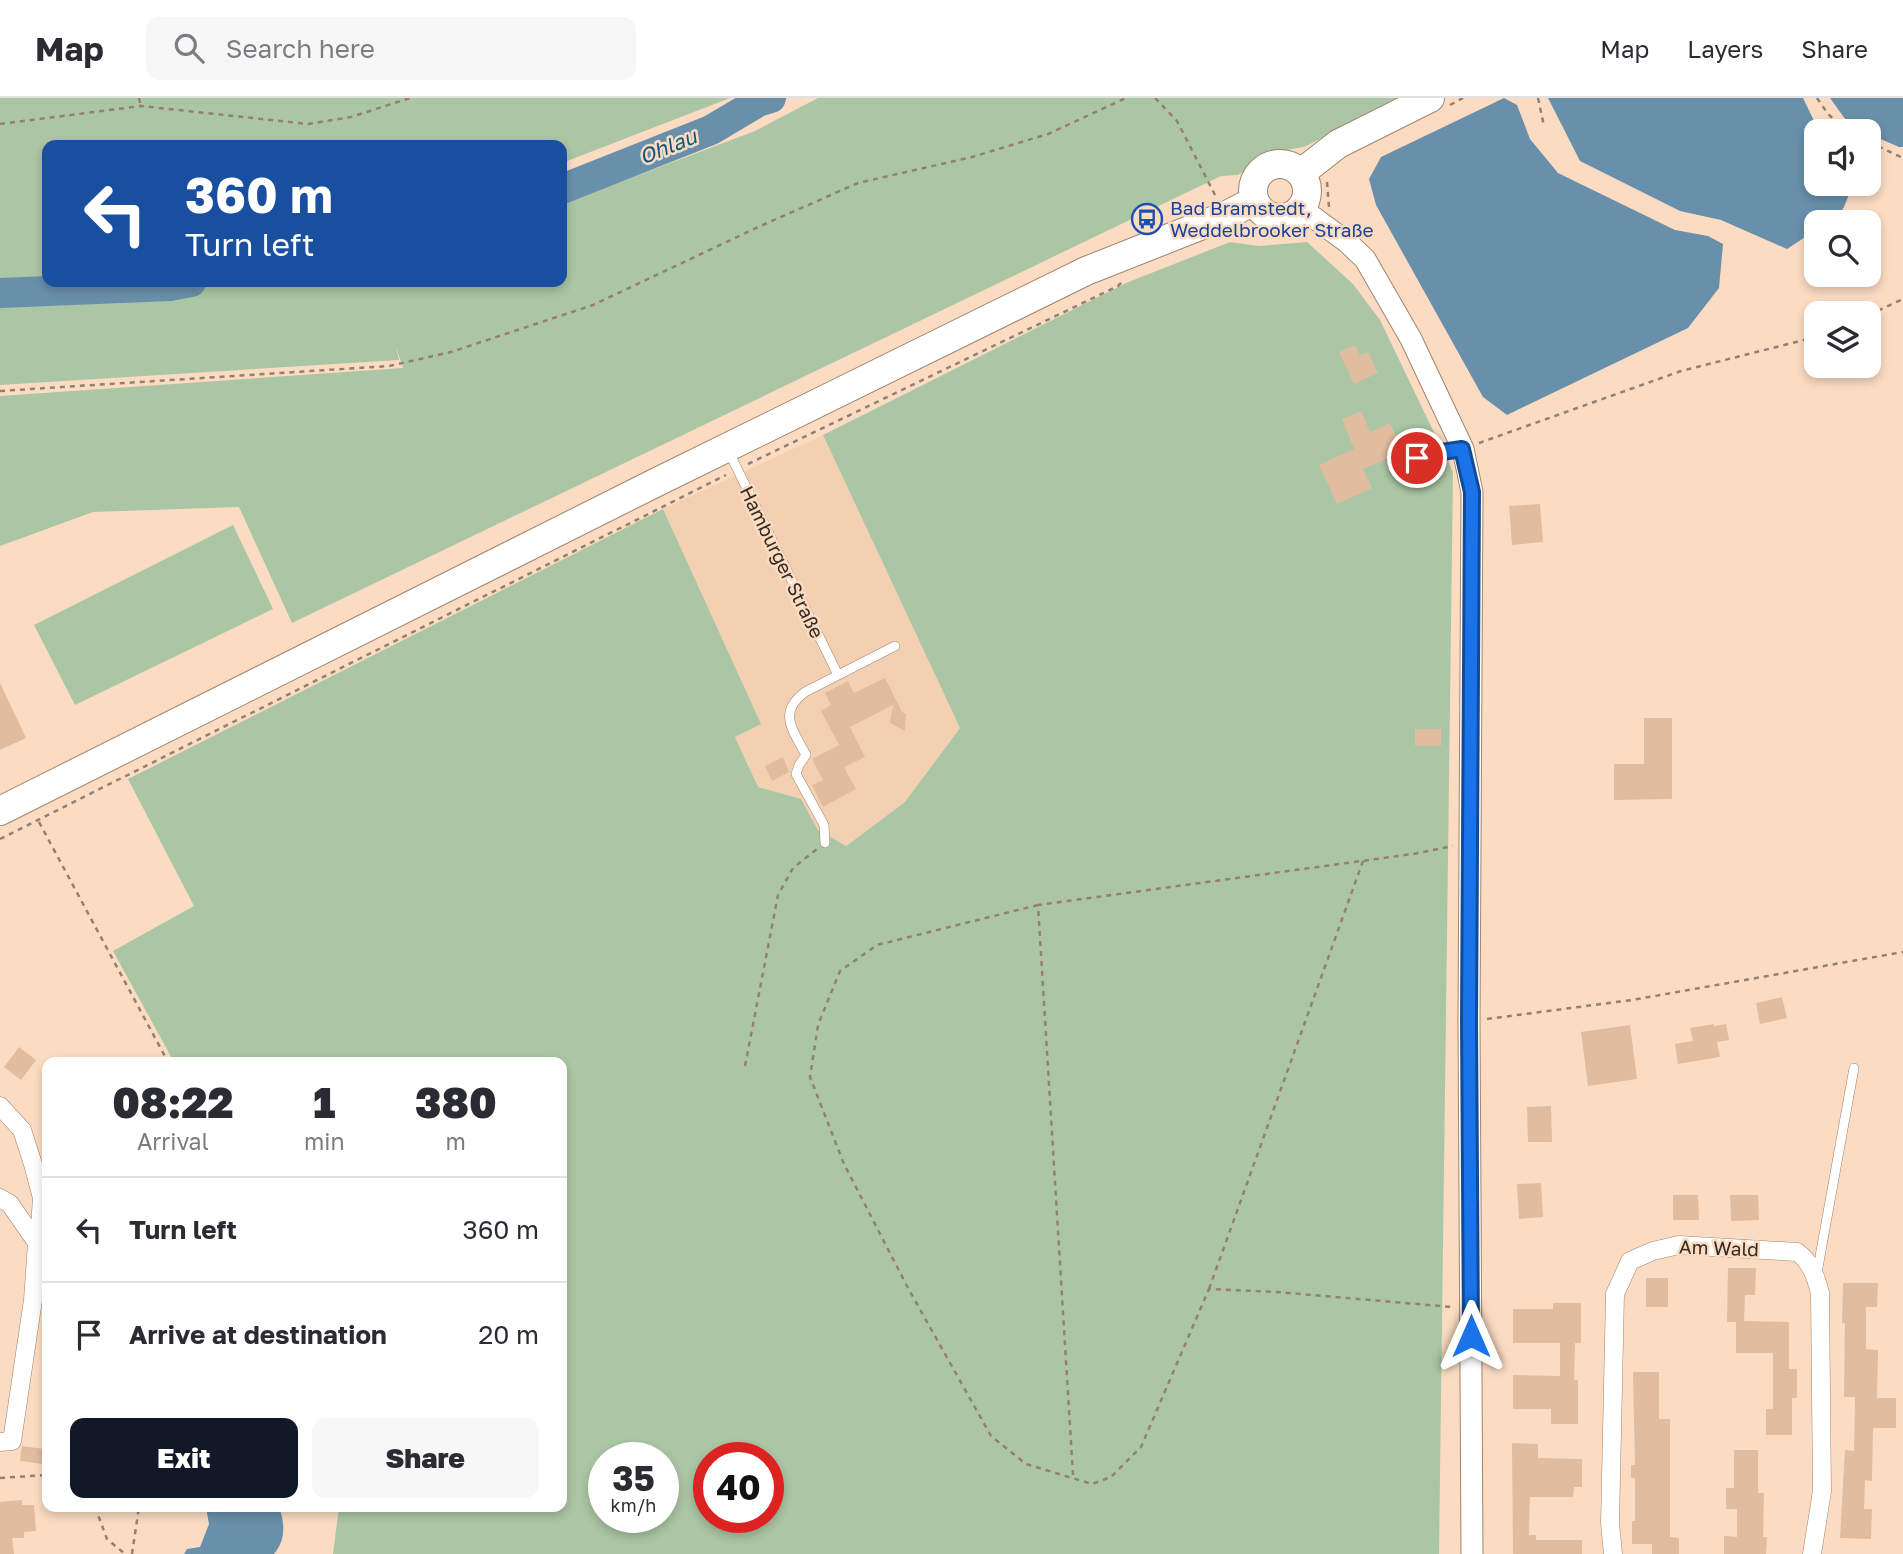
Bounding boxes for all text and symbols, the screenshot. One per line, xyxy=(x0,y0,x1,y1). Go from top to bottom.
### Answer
search box xyxy=(146,17,636,80)
text: Map xyxy=(35,29,104,68)
icon: search xyxy=(170,29,208,67)
text: Search here xyxy=(226,33,375,64)
text: Map xyxy=(1600,34,1649,63)
text: Layers xyxy=(1687,34,1763,63)
text: Share xyxy=(1801,34,1868,63)
map controls xyxy=(1804,119,1881,378)
button: sound xyxy=(1804,119,1881,196)
water label: Ohlau xyxy=(635,122,701,169)
text: 360 m xyxy=(185,165,333,224)
icon: left xyxy=(70,168,161,259)
place label: Bad Bramstedt, Weddelbrooker Straße xyxy=(1170,196,1374,241)
bus stop icon: Bad Bramstedt, Weddelbrooker Straße xyxy=(1130,202,1164,236)
button: search xyxy=(1804,210,1881,287)
text: Turn left xyxy=(185,225,314,263)
button: layers xyxy=(1804,301,1881,378)
pin xyxy=(1387,428,1447,488)
icon: arrive xyxy=(1398,439,1436,477)
street label: Hamburger Straße xyxy=(736,482,829,642)
text: 08:22 xyxy=(112,1077,234,1127)
text: 1 xyxy=(313,1077,335,1127)
text: 380 xyxy=(415,1077,497,1127)
text: Arrival xyxy=(137,1127,209,1155)
text: min xyxy=(304,1127,345,1155)
text: m xyxy=(446,1127,466,1155)
icon: left xyxy=(70,1211,108,1249)
text: Turn left xyxy=(129,1214,237,1245)
text: 360 m xyxy=(462,1214,539,1245)
street label: Am Wald xyxy=(1679,1235,1759,1260)
position arrow xyxy=(1434,1299,1508,1373)
icon: arrive xyxy=(70,1316,108,1354)
text: Arrive at destination xyxy=(129,1319,387,1350)
text: 20 m xyxy=(478,1319,539,1350)
button: Exit xyxy=(70,1418,298,1498)
button: Share xyxy=(312,1418,539,1498)
speed limit sign: 40 xyxy=(693,1442,784,1533)
text: 35 xyxy=(612,1457,655,1499)
text: km/h xyxy=(611,1494,656,1516)

